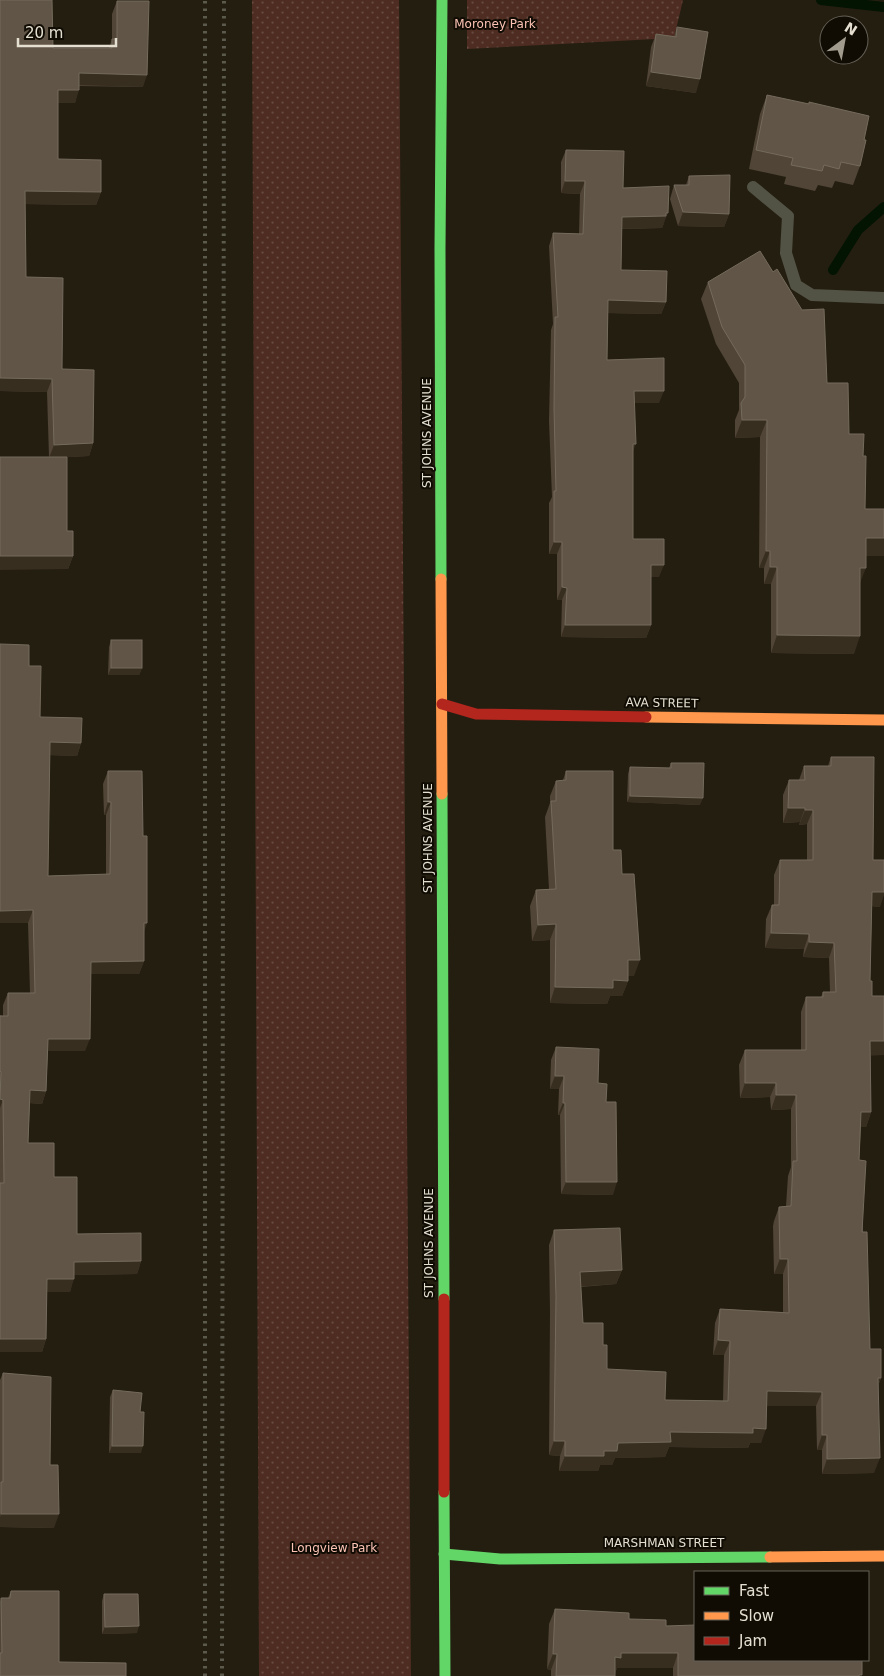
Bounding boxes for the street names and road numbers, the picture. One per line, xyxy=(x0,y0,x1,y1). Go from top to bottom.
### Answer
street label: ST JOHNS AVENUE xyxy=(420,378,434,488)
street label: AVA STREET xyxy=(626,695,699,711)
street label: ST JOHNS AVENUE xyxy=(421,783,435,893)
street label: ST JOHNS AVENUE xyxy=(422,1188,436,1298)
street label: MARSHMAN STREET xyxy=(604,1536,725,1550)

